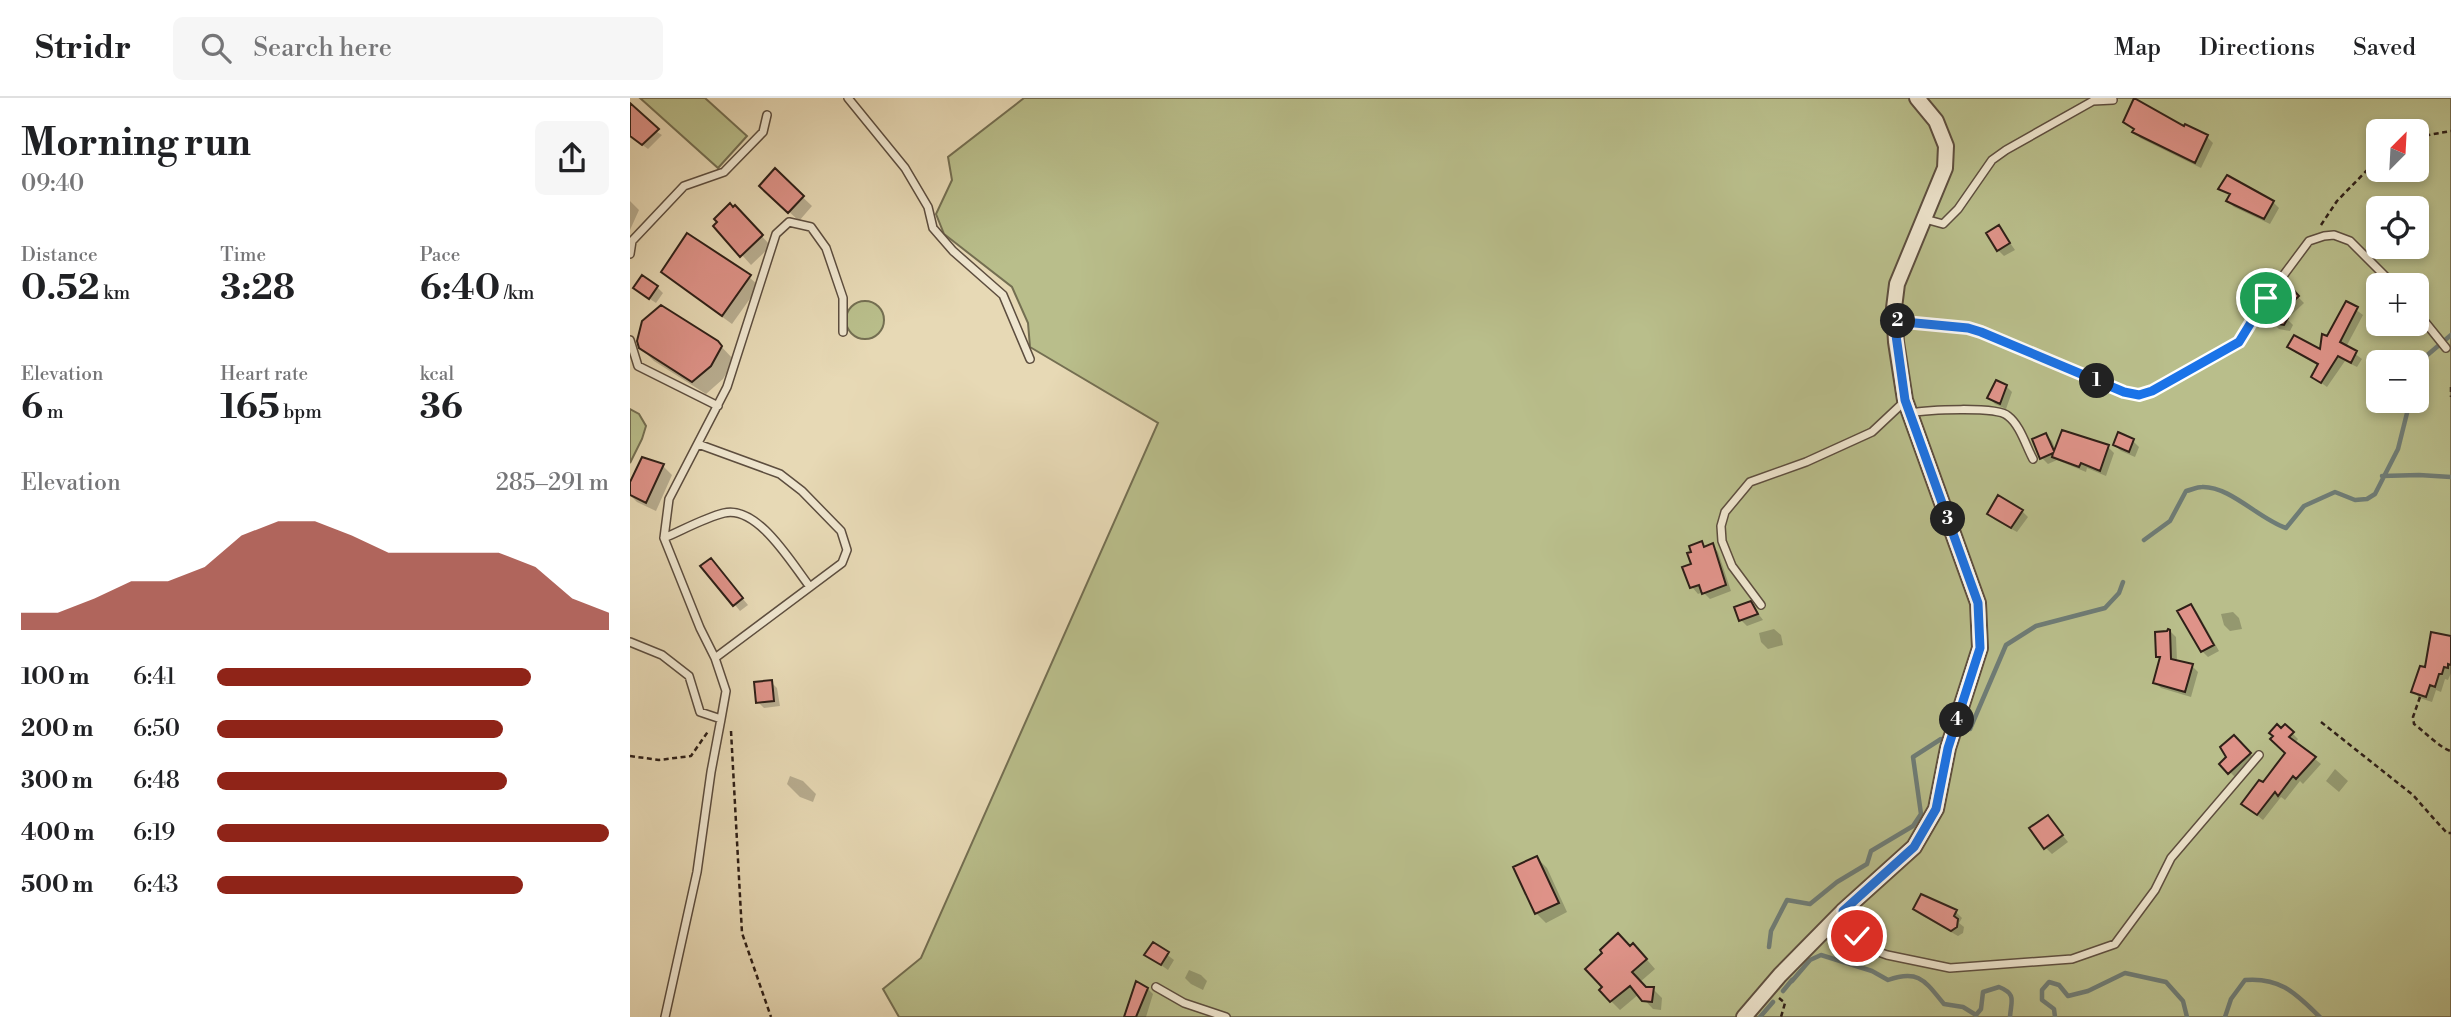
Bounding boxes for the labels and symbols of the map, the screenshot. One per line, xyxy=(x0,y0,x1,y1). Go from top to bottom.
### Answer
north arrow xyxy=(2366,119,2429,182)
pin xyxy=(2236,268,2296,328)
pin: 2 xyxy=(1880,304,1916,339)
pin: 1 xyxy=(2080,364,2114,398)
pin: 3 xyxy=(1930,502,1966,536)
pin: 4 xyxy=(1940,702,1974,738)
pin xyxy=(1827,906,1887,966)

